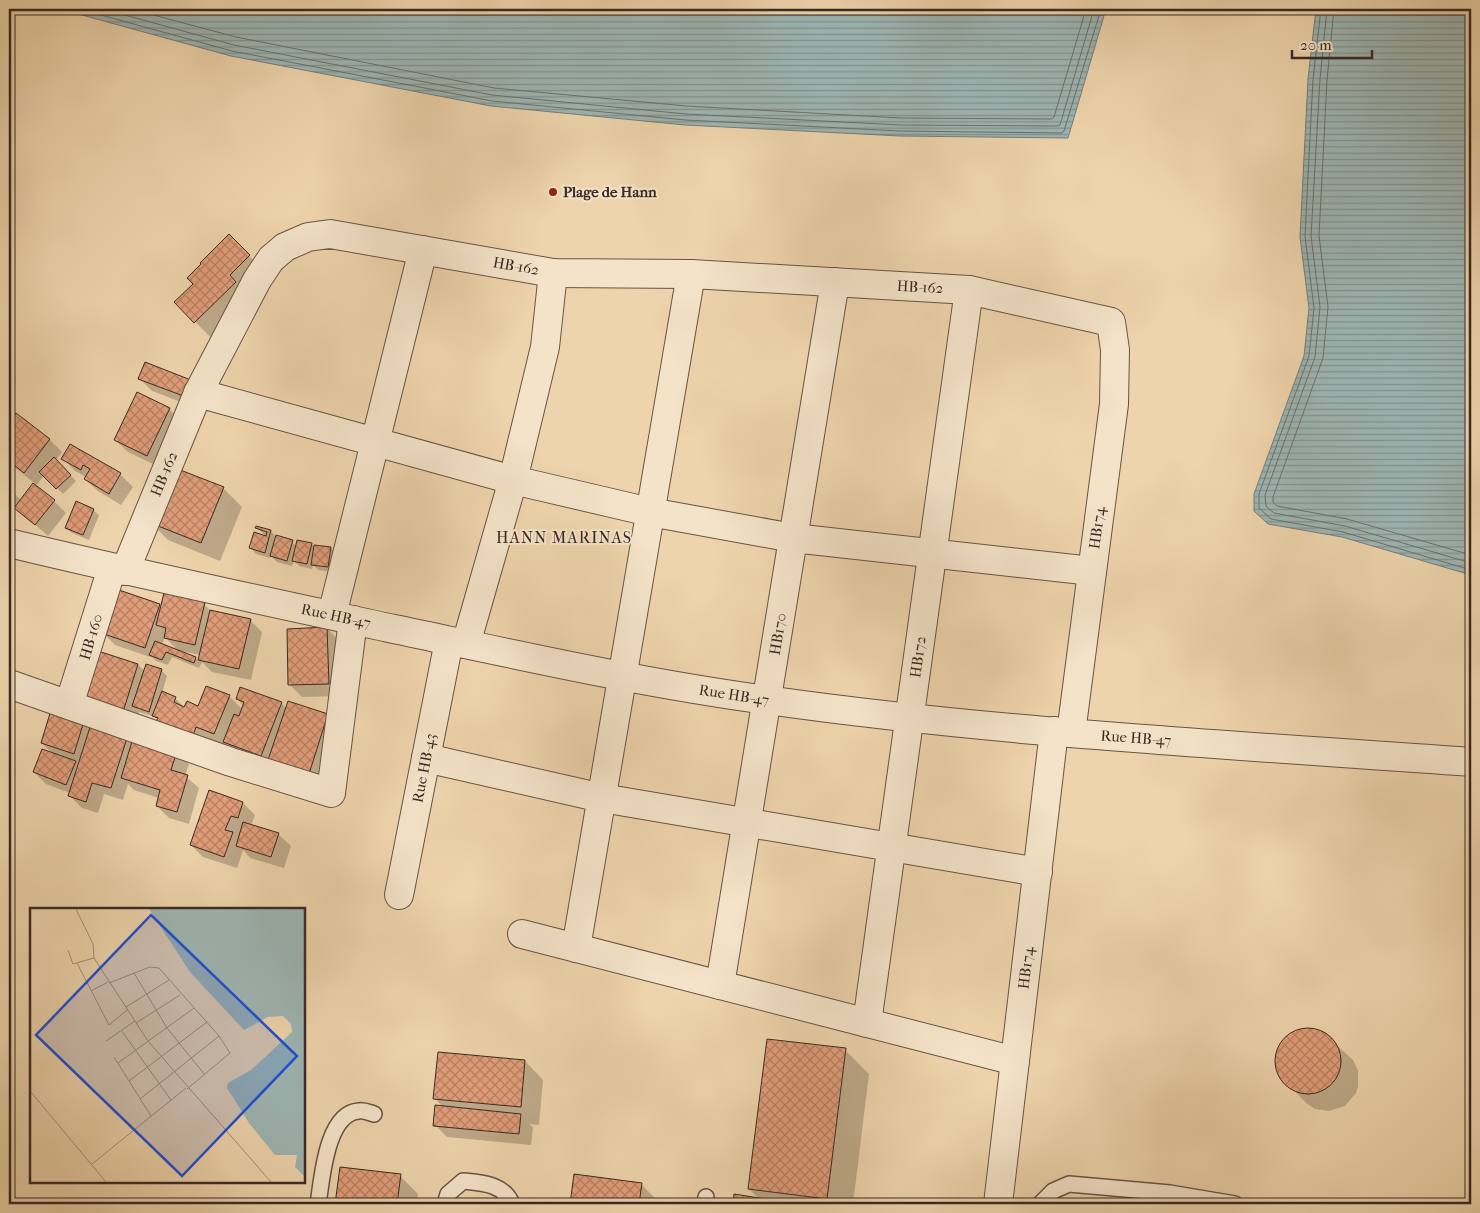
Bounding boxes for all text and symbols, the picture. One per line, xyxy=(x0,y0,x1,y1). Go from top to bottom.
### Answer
scale bar xyxy=(1292,28,1372,60)
text: 20 m xyxy=(1300,36,1332,54)
place label: Plage de Hann xyxy=(563,183,657,201)
marker: Plage de Hann xyxy=(547,186,559,198)
street label: HB-162 xyxy=(491,253,541,279)
street label: HB-162 xyxy=(896,277,944,297)
street label: HB-162 xyxy=(147,449,182,499)
street label: HB174 xyxy=(1085,504,1109,550)
district label: HANN MARINAS xyxy=(496,528,632,547)
street label: Rue HB-47 xyxy=(299,600,373,632)
street label: HB-160 xyxy=(75,612,107,662)
street label: HB170 xyxy=(766,612,790,656)
street label: HB172 xyxy=(906,635,930,679)
street label: Rue HB-47 xyxy=(698,681,770,709)
street label: Rue HB-47 xyxy=(1100,727,1172,749)
street label: Rue HB-43 xyxy=(408,732,440,804)
inset map xyxy=(30,908,305,1183)
street label: HB174 xyxy=(1014,945,1038,990)

